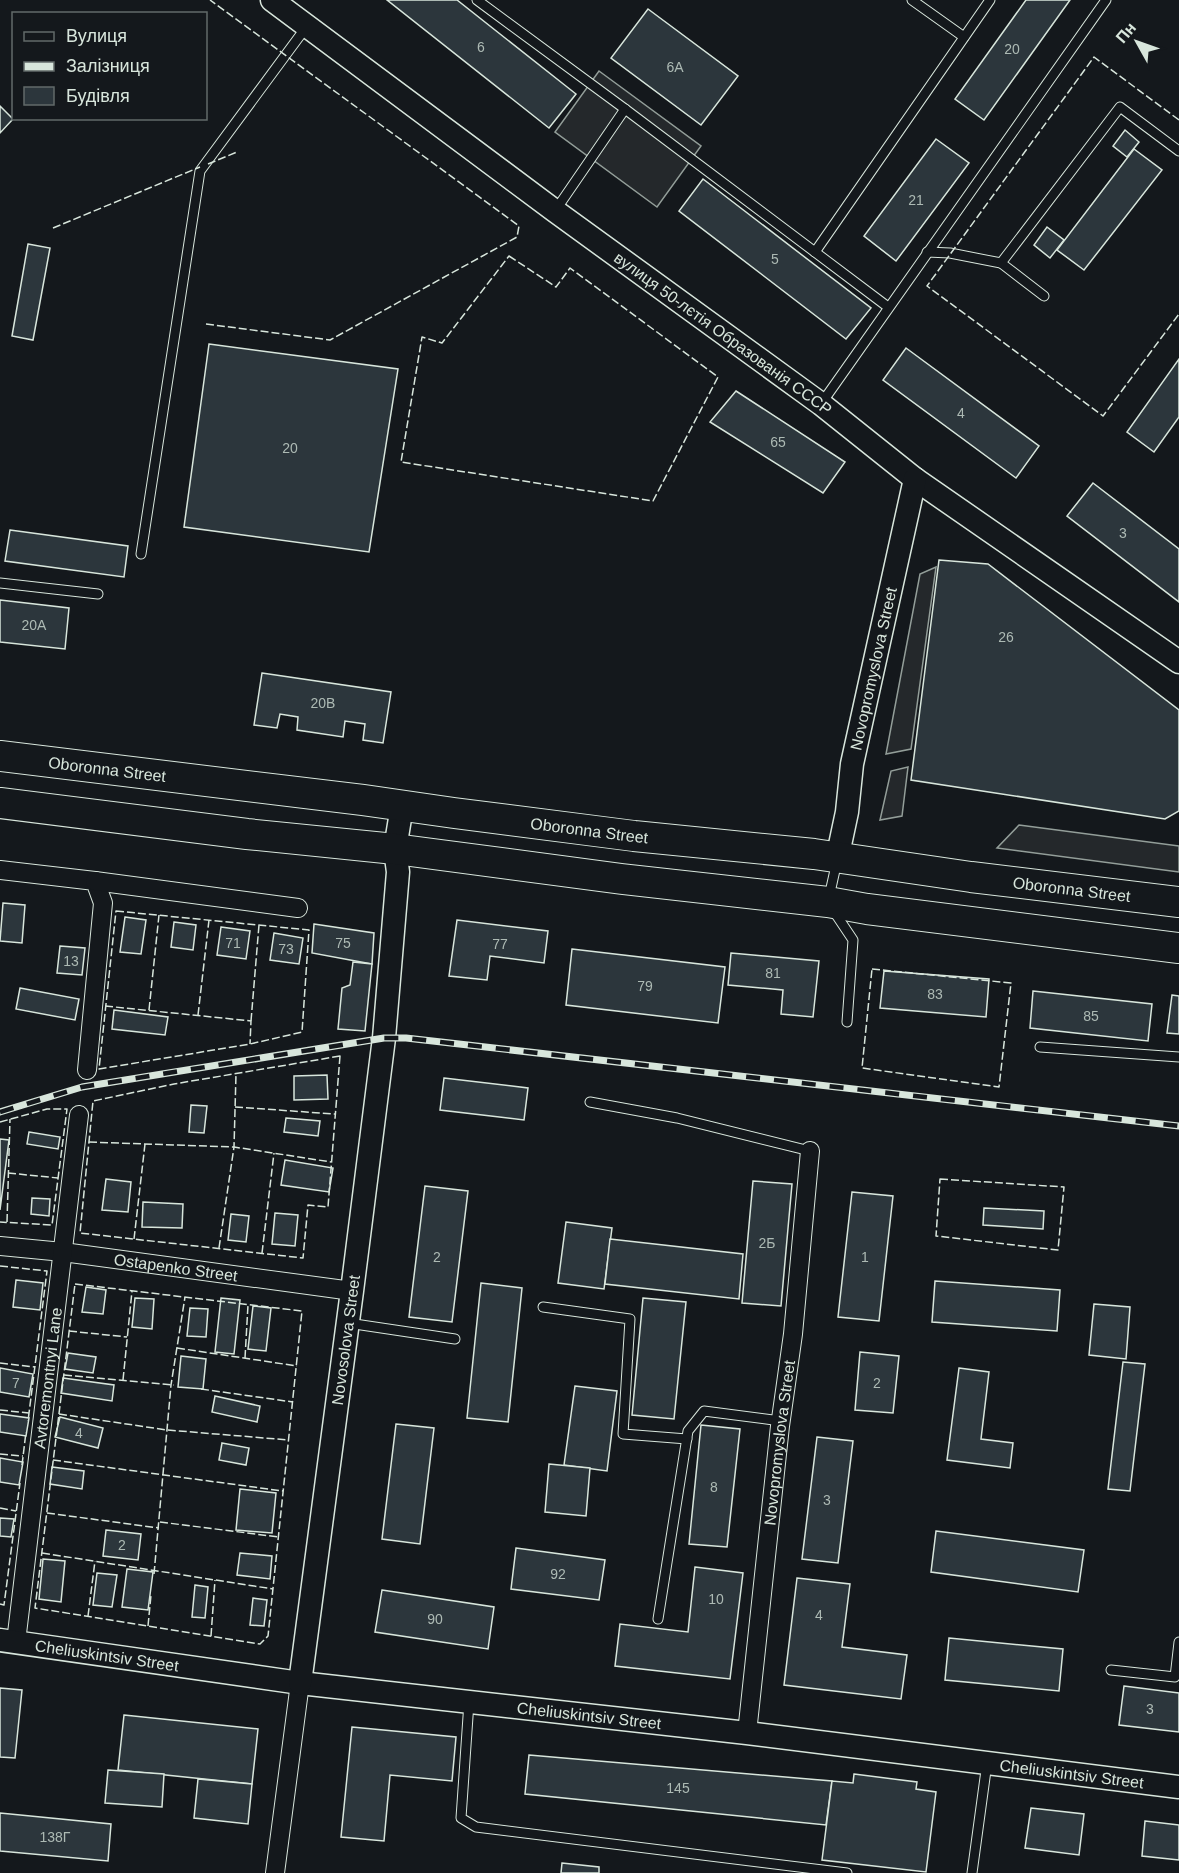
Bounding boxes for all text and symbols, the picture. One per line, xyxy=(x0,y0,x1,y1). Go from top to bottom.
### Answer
legend xyxy=(12,12,207,120)
north arrow xyxy=(1107,12,1167,72)
text: Пн xyxy=(1113,19,1139,46)
text: Вулиця xyxy=(66,26,127,46)
house number: 6 xyxy=(477,39,485,55)
house number: 20 xyxy=(1004,41,1020,57)
text: Залізниця xyxy=(66,56,150,76)
house number: 6А xyxy=(666,59,684,75)
text: Будівля xyxy=(66,86,130,106)
house number: 21 xyxy=(908,192,924,208)
street label: вулиця 50-лєтія Образованія СССР xyxy=(611,249,835,418)
house number: 5 xyxy=(771,251,779,267)
house number: 4 xyxy=(957,405,965,421)
house number: 65 xyxy=(770,434,786,450)
house number: 20 xyxy=(282,440,298,456)
house number: 3 xyxy=(1119,525,1127,541)
street label: Novopromyslova Street xyxy=(847,585,899,752)
house number: 20А xyxy=(22,617,47,633)
house number: 26 xyxy=(998,629,1014,645)
house number: 20В xyxy=(311,695,335,711)
street label: Oboronna Street xyxy=(47,753,168,785)
street label: Oboronna Street xyxy=(530,814,649,846)
street label: Oboronna Street xyxy=(1012,874,1132,905)
house number: 71 xyxy=(225,935,241,951)
house number: 75 xyxy=(335,935,351,951)
house number: 77 xyxy=(492,936,508,952)
house number: 73 xyxy=(278,941,294,957)
house number: 13 xyxy=(63,953,79,969)
house number: 81 xyxy=(765,965,781,981)
house number: 79 xyxy=(637,978,653,994)
house number: 83 xyxy=(927,986,943,1002)
house number: 85 xyxy=(1083,1008,1099,1024)
house number: 2Б xyxy=(759,1235,775,1251)
house number: 2 xyxy=(433,1249,441,1265)
house number: 1 xyxy=(861,1249,869,1265)
street label: Ostapenko Street xyxy=(113,1250,239,1284)
street label: Novosolova Street xyxy=(328,1274,363,1406)
street label: Avtoremontnyi Lane xyxy=(31,1306,64,1449)
street label: Novopromyslova Street xyxy=(761,1358,798,1526)
house number: 7 xyxy=(12,1375,20,1391)
house number: 2 xyxy=(873,1375,881,1391)
house number: 4 xyxy=(75,1425,83,1441)
house number: 8 xyxy=(710,1479,718,1495)
house number: 3 xyxy=(823,1492,831,1508)
house number: 2 xyxy=(118,1537,126,1553)
house number: 92 xyxy=(550,1566,566,1582)
house number: 10 xyxy=(708,1591,724,1607)
house number: 4 xyxy=(815,1607,823,1623)
house number: 90 xyxy=(427,1611,443,1627)
street label: Cheliuskintsiv Street xyxy=(34,1637,180,1674)
street label: Cheliuskintsiv Street xyxy=(516,1699,663,1732)
house number: 3 xyxy=(1146,1701,1154,1717)
street label: Cheliuskintsiv Street xyxy=(999,1756,1145,1791)
house number: 145 xyxy=(666,1780,690,1796)
house number: 138Г xyxy=(40,1829,71,1845)

